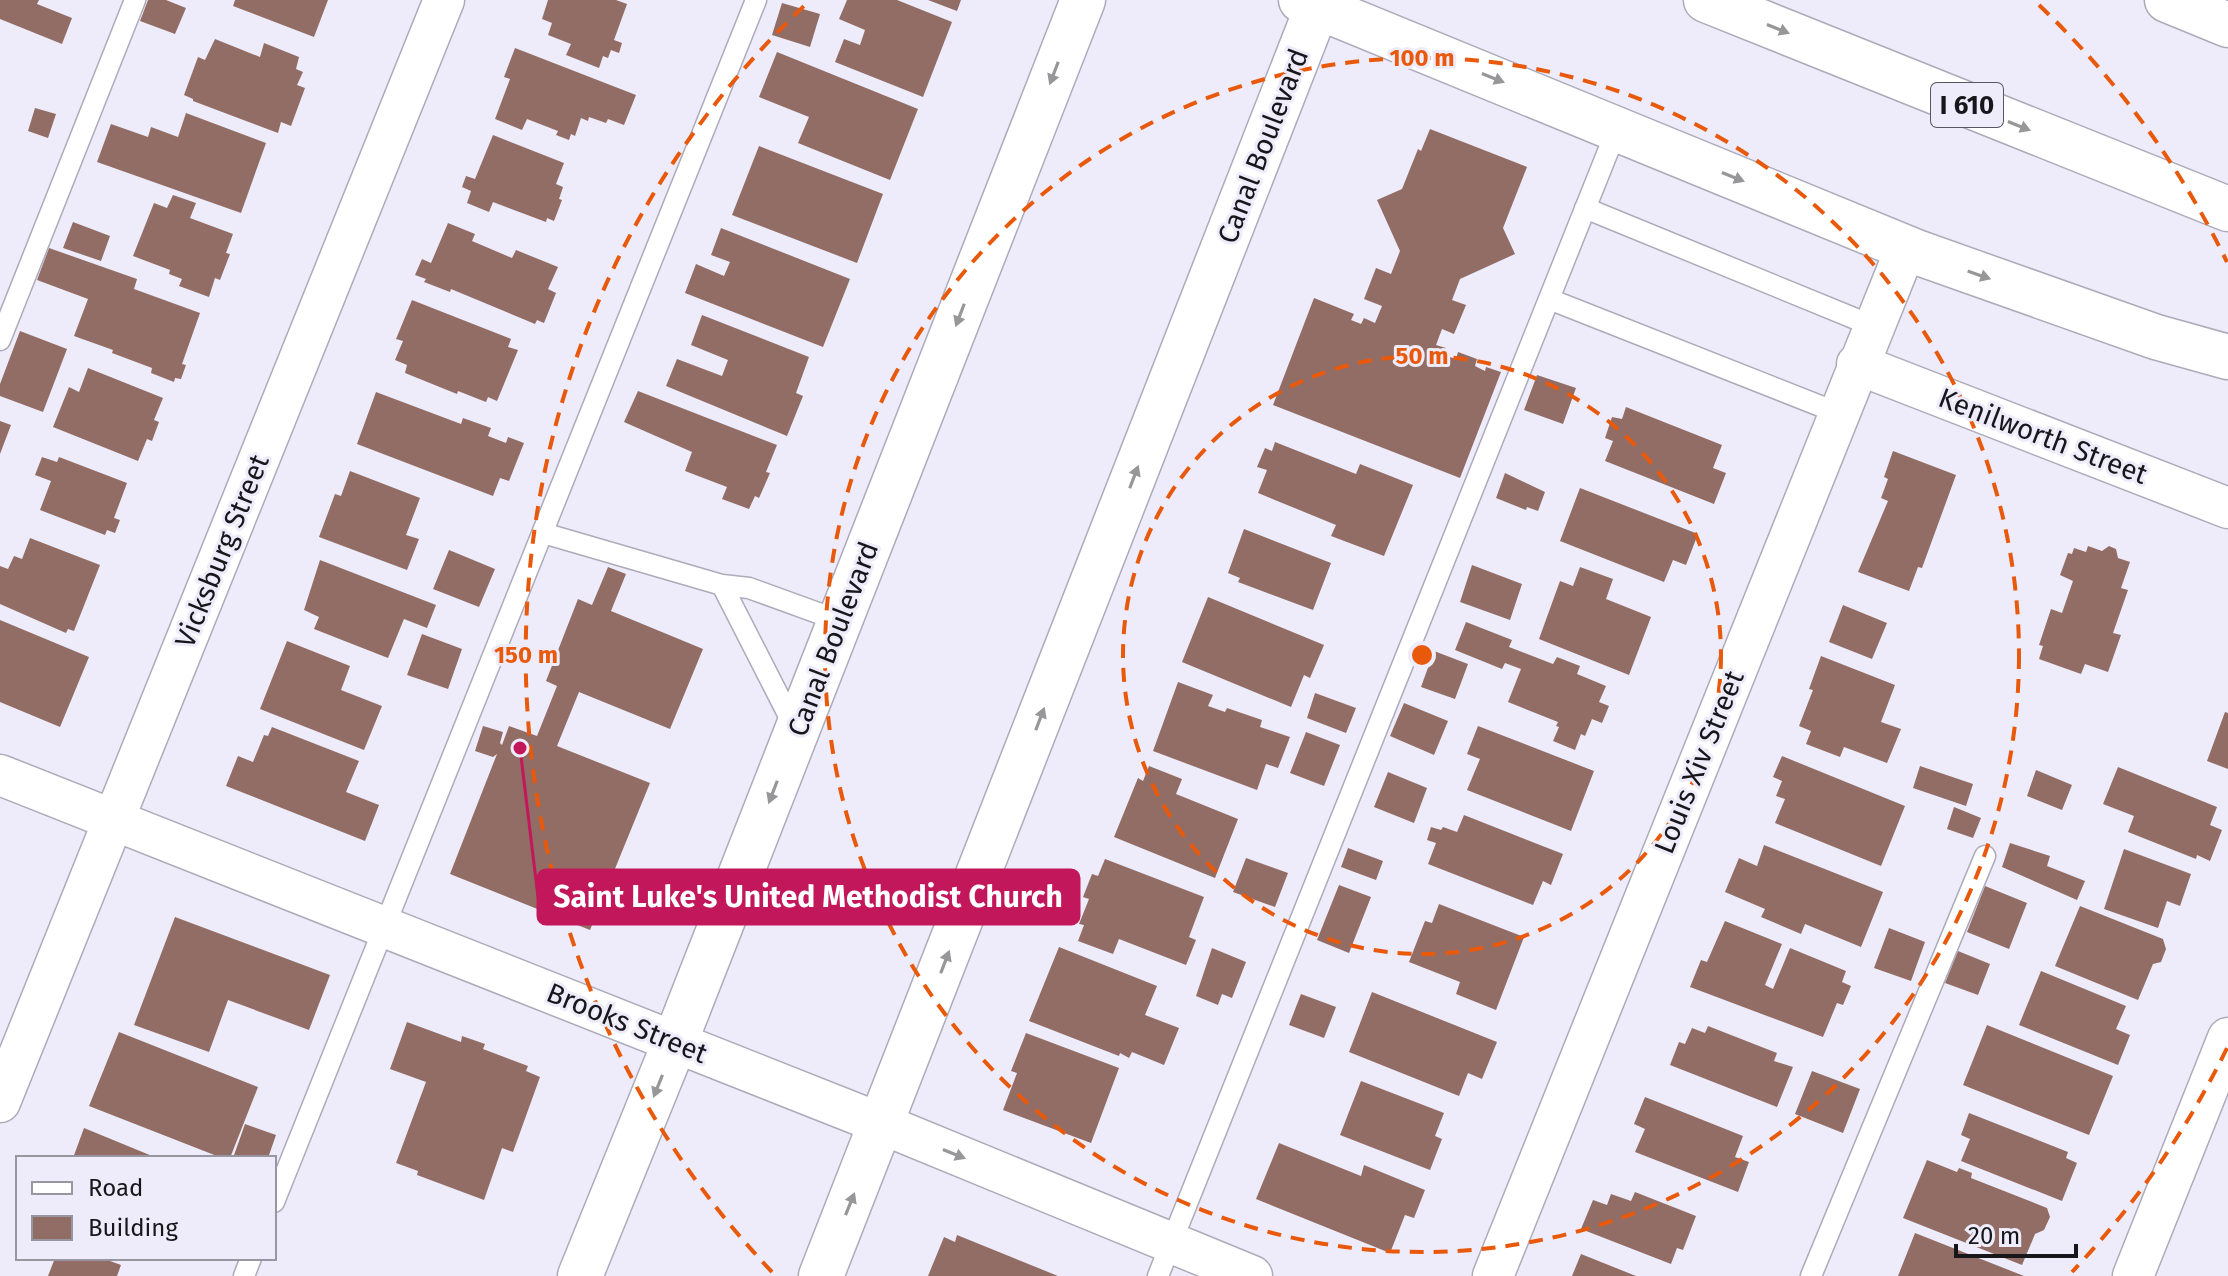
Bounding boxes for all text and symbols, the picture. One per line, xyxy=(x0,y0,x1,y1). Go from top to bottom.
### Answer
one-way arrow xyxy=(1766,23,1790,36)
street label: Canal Boulevard xyxy=(1211,44,1315,248)
text: 100 m xyxy=(1389,44,1455,72)
one-way arrow xyxy=(1047,61,1060,85)
one-way arrow xyxy=(1481,72,1505,85)
road number: I 610 xyxy=(1931,83,2003,127)
one-way arrow xyxy=(2007,120,2031,133)
one-way arrow xyxy=(1721,171,1745,184)
one-way arrow xyxy=(1967,269,1991,281)
one-way arrow xyxy=(953,303,966,327)
text: 50 m xyxy=(1396,342,1448,370)
street label: Kenilworth Street xyxy=(1934,381,2153,491)
street label: Vicksburg Street xyxy=(168,449,276,652)
one-way arrow xyxy=(1128,465,1141,489)
street label: Canal Boulevard xyxy=(781,537,885,741)
text: 150 m xyxy=(494,641,558,669)
centre of rings xyxy=(1408,641,1436,669)
street label: Louis Xiv Street xyxy=(1647,665,1751,858)
one-way arrow xyxy=(1034,707,1047,731)
one-way arrow xyxy=(766,780,779,804)
callout: Saint Luke's United Methodist Church xyxy=(538,870,1079,924)
text: Saint Luke's United Methodist Church xyxy=(553,879,1063,915)
one-way arrow xyxy=(939,949,952,973)
street label: Brooks Street xyxy=(542,976,713,1071)
one-way arrow xyxy=(651,1074,664,1098)
one-way arrow xyxy=(942,1148,966,1161)
legend xyxy=(16,1156,276,1260)
text: Road xyxy=(88,1174,143,1202)
one-way arrow xyxy=(844,1192,857,1216)
scale bar xyxy=(1956,1208,2076,1258)
text: Building xyxy=(88,1214,178,1242)
text: 20 m xyxy=(1968,1222,2020,1250)

